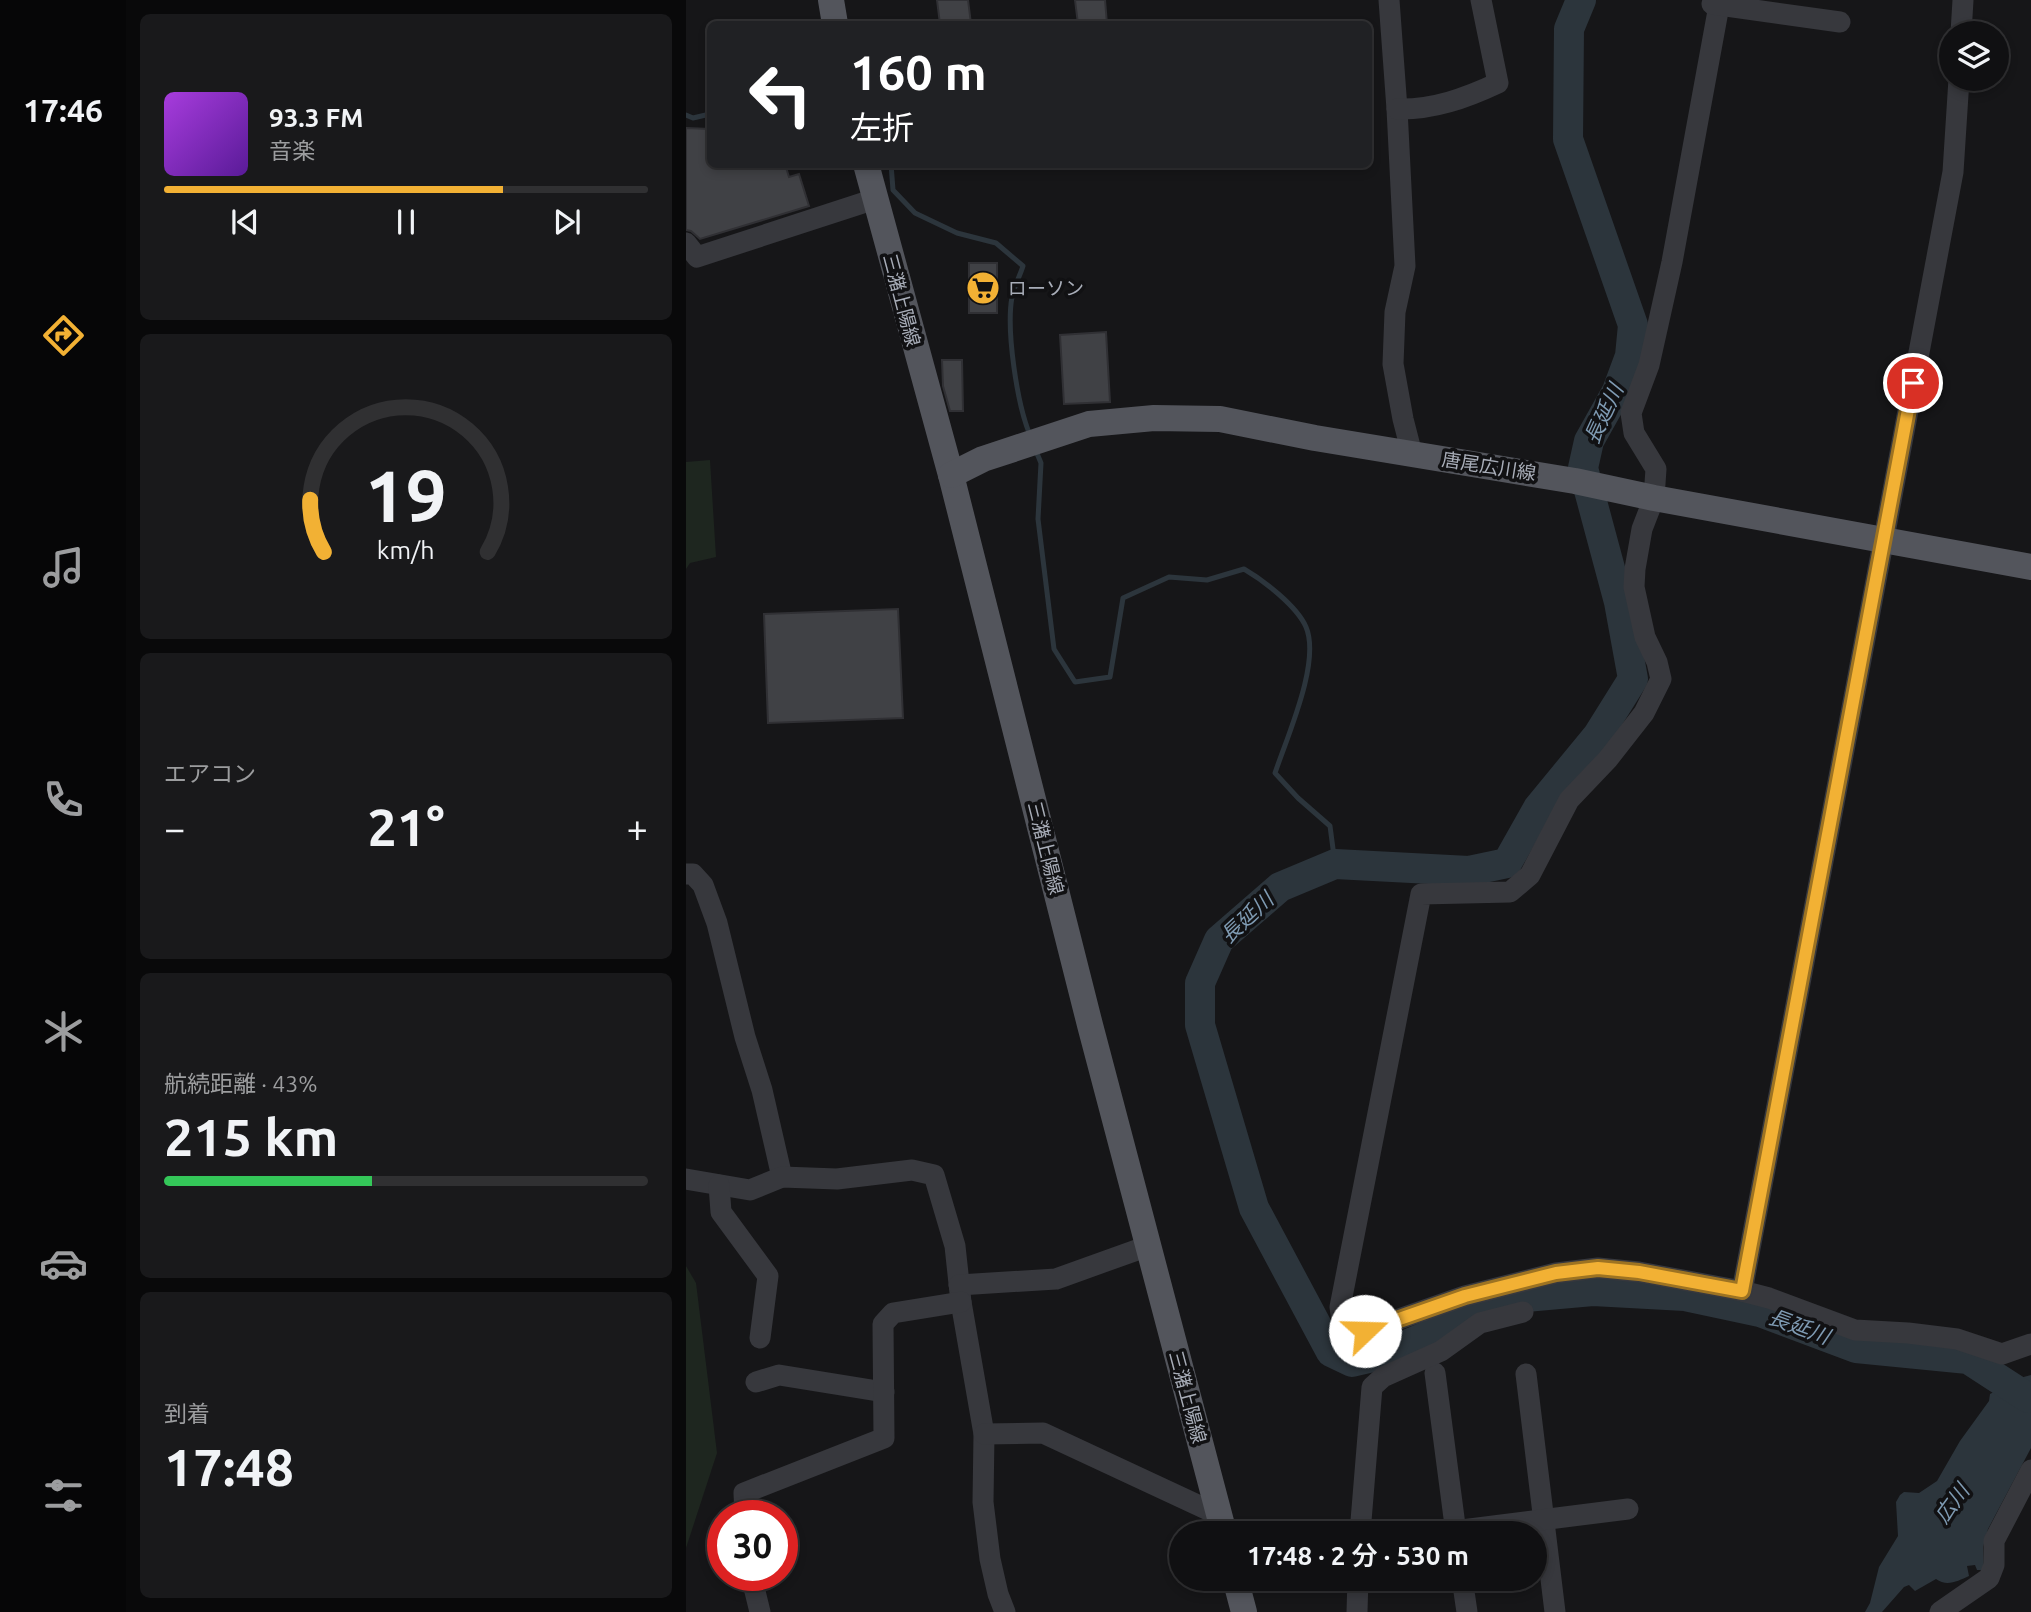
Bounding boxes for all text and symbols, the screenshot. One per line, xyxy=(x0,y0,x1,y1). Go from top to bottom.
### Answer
map controls xyxy=(1939,21,2009,91)
button: layers xyxy=(1939,21,2009,91)
text: 160 m xyxy=(850,44,987,99)
icon: left xyxy=(735,49,826,140)
text: 17:46 xyxy=(23,92,103,128)
text: 93.3 FM xyxy=(269,103,363,132)
text: 左折 xyxy=(850,109,914,145)
text: 音楽 xyxy=(269,138,315,163)
icon: previous xyxy=(226,203,264,241)
icon: pause xyxy=(387,203,425,241)
icon: next xyxy=(548,203,586,241)
street label: 三潴上陽線 xyxy=(879,251,925,349)
supermarket icon: ローソン xyxy=(964,269,1002,307)
place label: ローソン xyxy=(1008,277,1084,299)
icon: directions xyxy=(39,311,88,360)
pin xyxy=(1883,353,1943,413)
icon: arrive xyxy=(1894,364,1932,402)
water label: 長延川 xyxy=(1579,378,1628,447)
street label: 唐尾広川線 xyxy=(1440,448,1538,484)
text: 19 xyxy=(365,455,447,537)
text: km/h xyxy=(377,536,435,564)
icon: music xyxy=(39,543,88,592)
text: エアコン xyxy=(164,761,256,786)
icon: phone xyxy=(39,775,88,824)
text: 21° xyxy=(367,798,445,856)
street label: 三潴上陽線 xyxy=(1024,799,1068,897)
text: − xyxy=(164,807,185,849)
text: + xyxy=(627,807,648,849)
water label: 長延川 xyxy=(1215,886,1279,948)
icon: climate xyxy=(39,1007,88,1056)
text: 航続距離 · 43% xyxy=(164,1071,317,1096)
text: 215 km xyxy=(164,1108,338,1166)
icon: car xyxy=(39,1239,88,1288)
position arrow xyxy=(1328,1294,1402,1368)
water label: 長延川 xyxy=(1766,1304,1835,1349)
street label: 三潴上陽線 xyxy=(1165,1348,1211,1446)
text: 到着 xyxy=(164,1401,210,1426)
text: 17:48 xyxy=(164,1438,294,1496)
icon: filters xyxy=(39,1471,88,1520)
water label: 広川 xyxy=(1929,1478,1974,1527)
speed limit sign: 30 xyxy=(707,1500,798,1591)
text: 17:48 · 2 分 · 530 m xyxy=(1247,1541,1469,1570)

